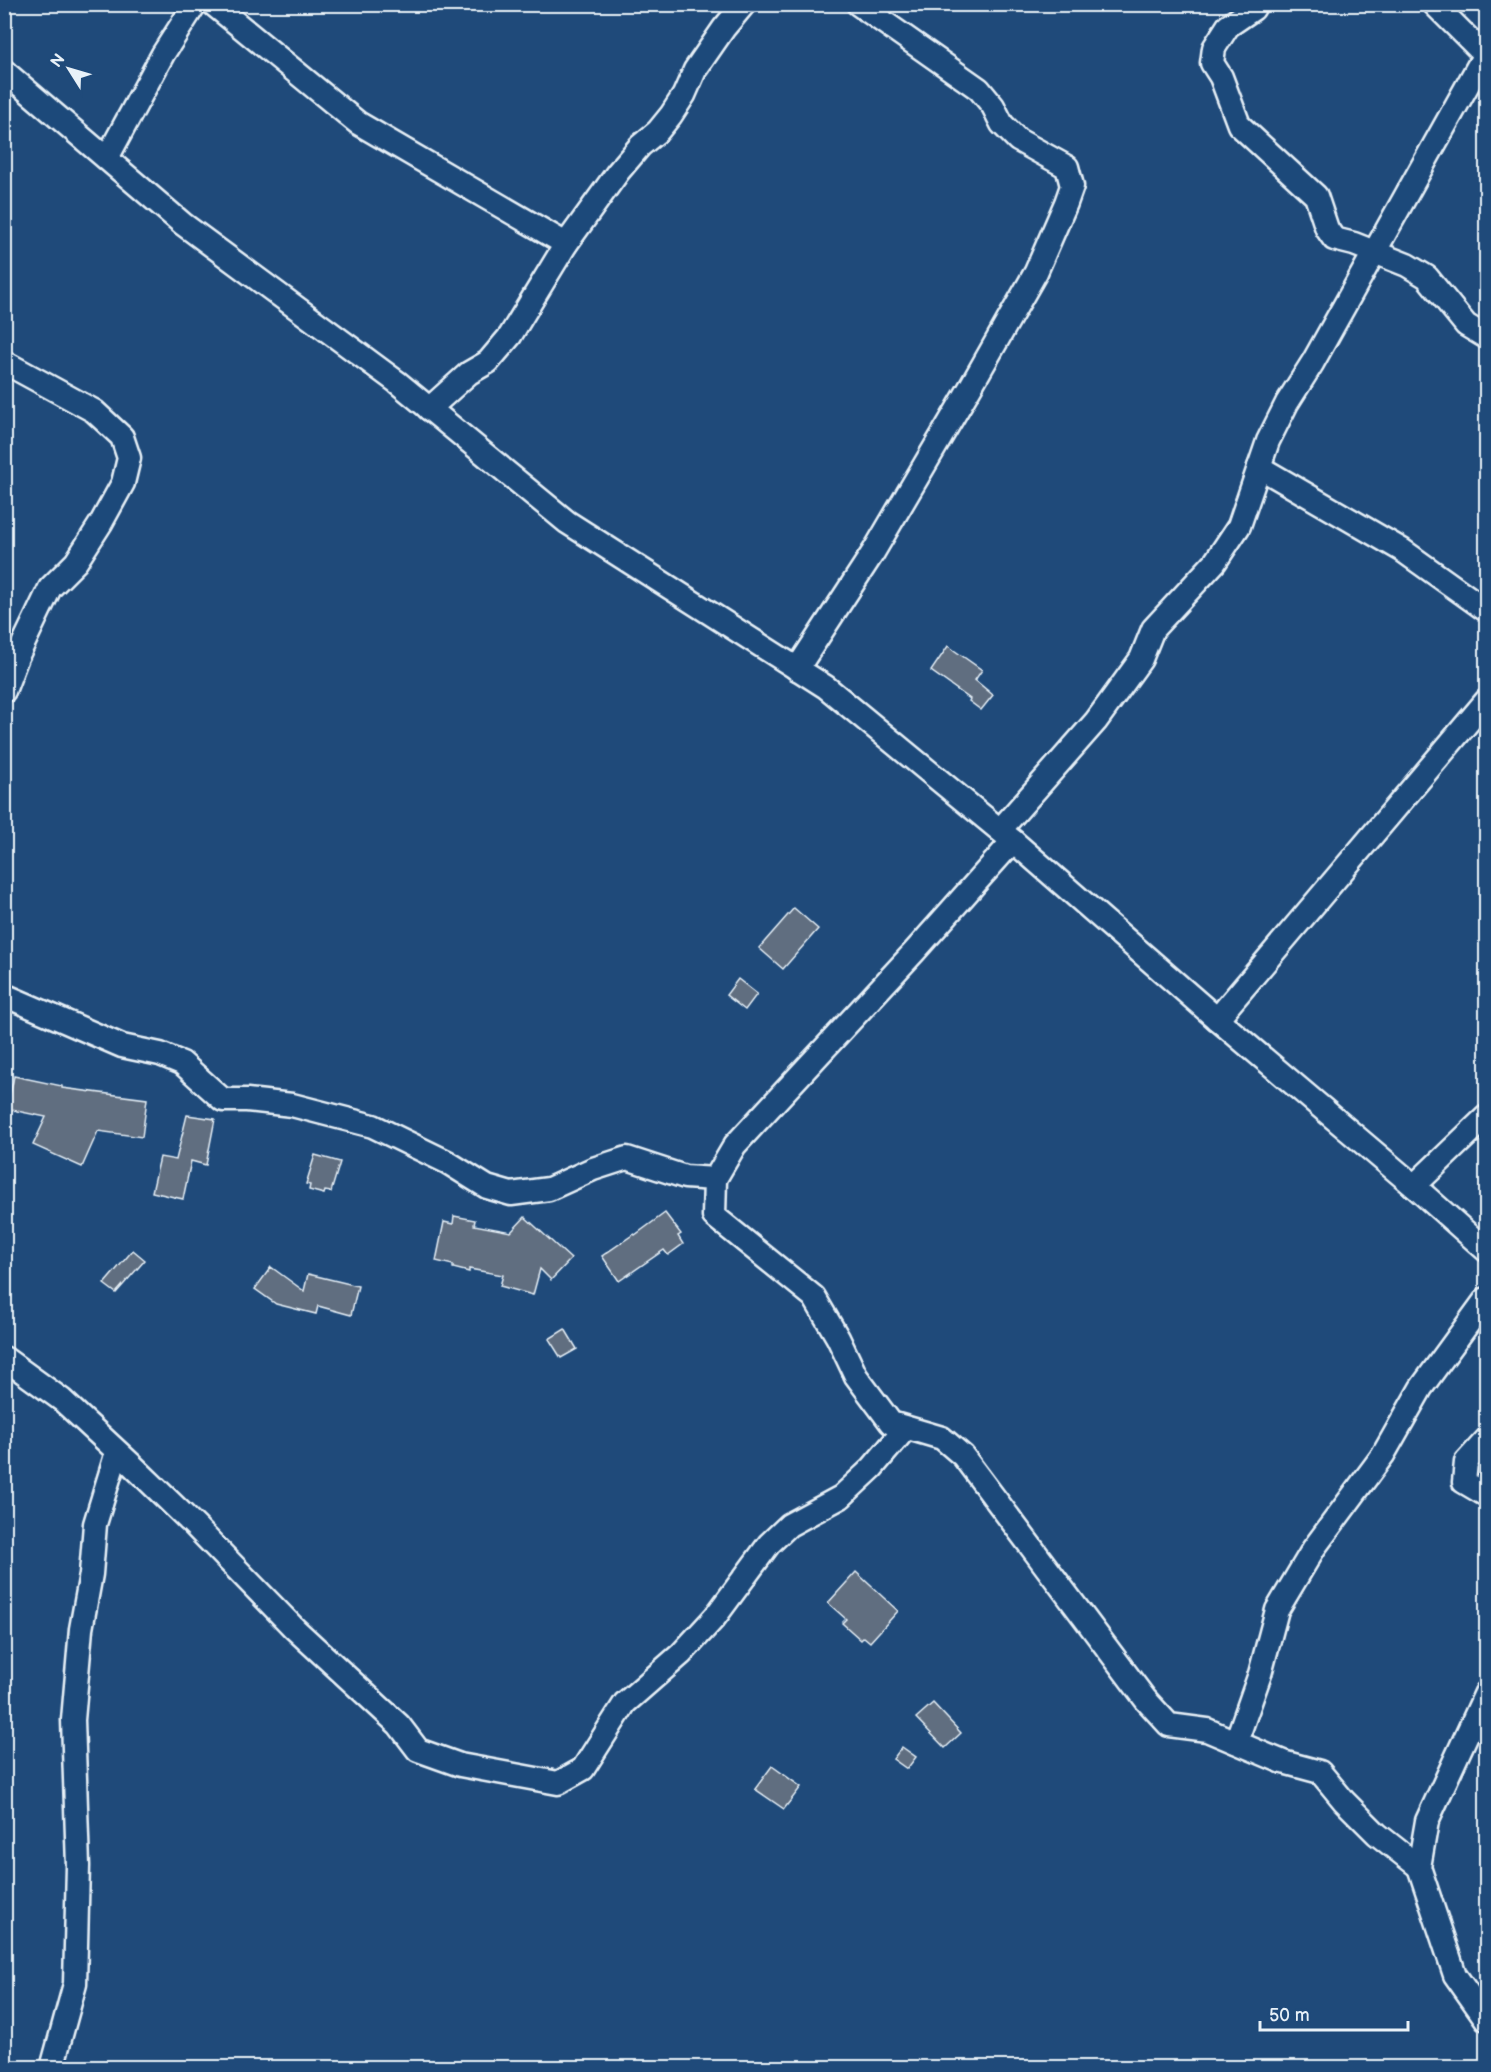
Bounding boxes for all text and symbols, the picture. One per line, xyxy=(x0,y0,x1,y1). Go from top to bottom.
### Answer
north arrow xyxy=(39,39,99,99)
text: N xyxy=(47,50,69,71)
scale bar xyxy=(1260,1994,1408,2032)
text: 50 m xyxy=(1269,2005,1310,2026)

